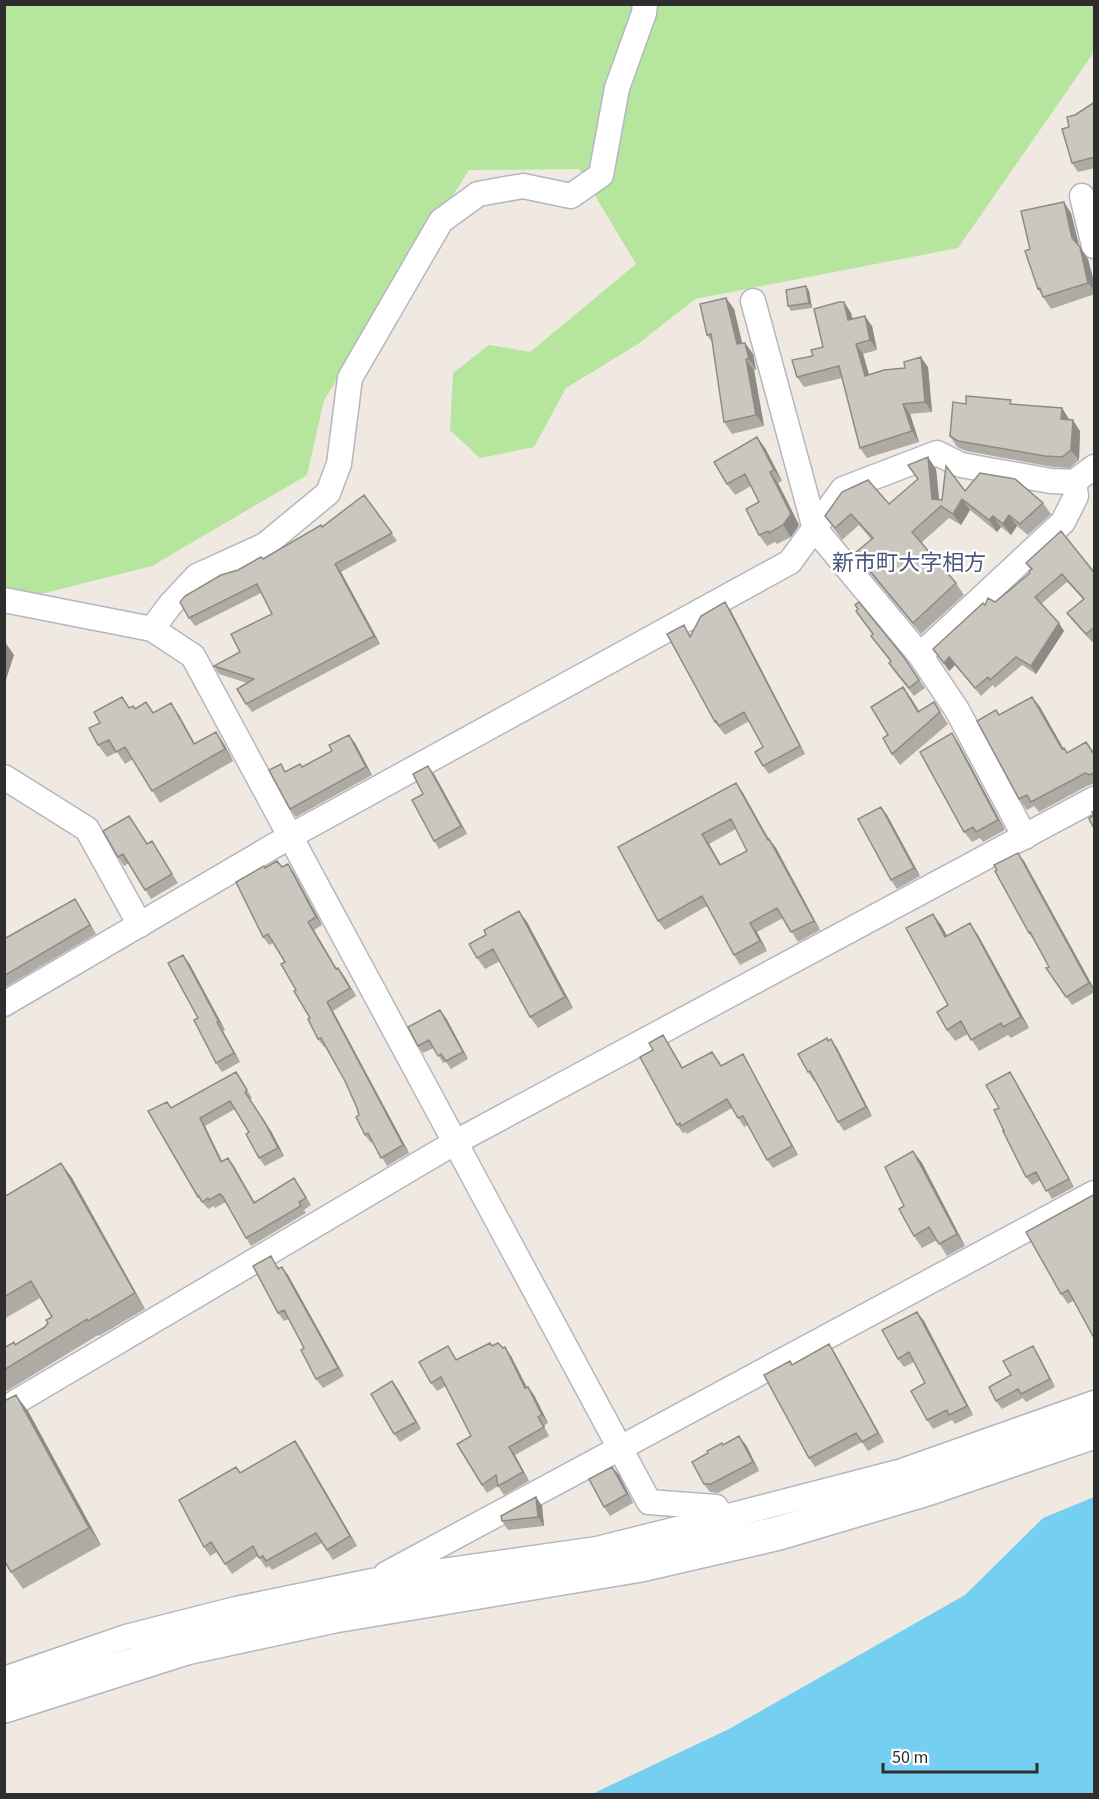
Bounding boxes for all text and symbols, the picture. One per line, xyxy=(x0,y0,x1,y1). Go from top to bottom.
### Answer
district label: 新市町大字相方 xyxy=(832,547,986,579)
scale bar xyxy=(883,1736,1038,1774)
text: 50 m xyxy=(892,1745,928,1770)

